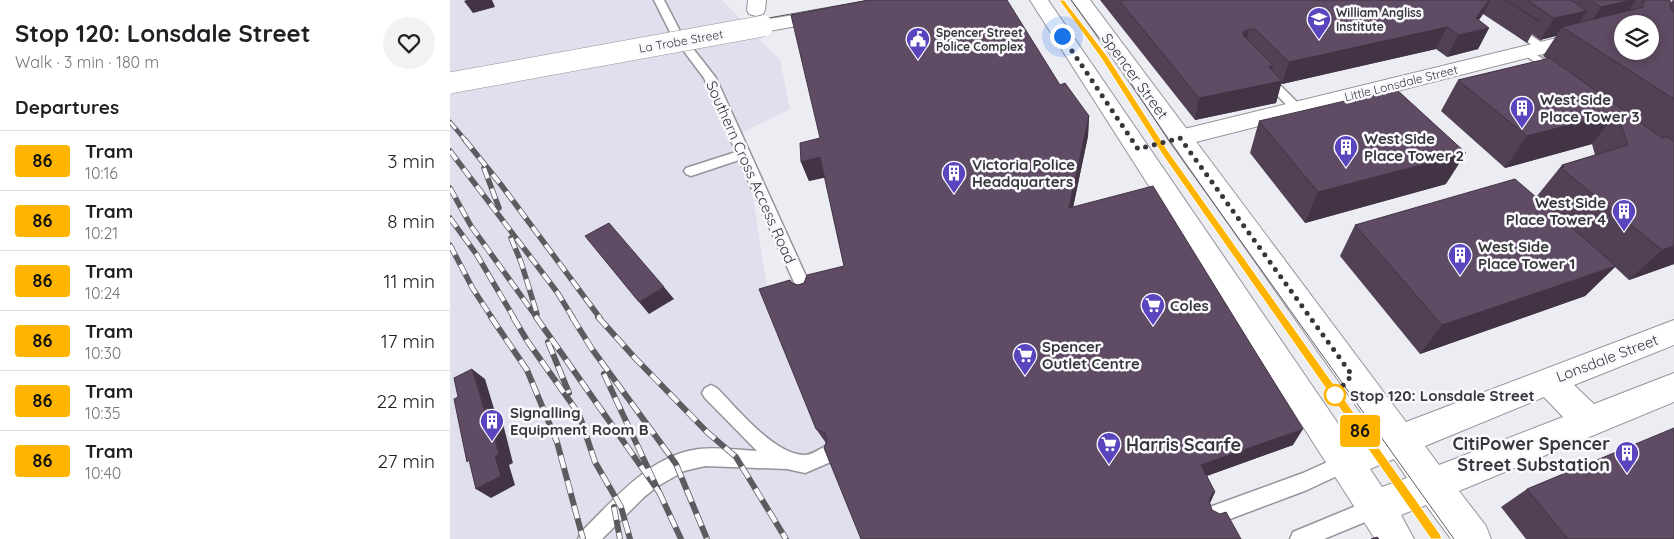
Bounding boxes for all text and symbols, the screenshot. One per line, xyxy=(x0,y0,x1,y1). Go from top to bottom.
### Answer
place label: William Angliss Institute xyxy=(1336,5,1422,34)
school or university icon: William Angliss Institute xyxy=(1306,6,1332,40)
map controls xyxy=(1614,15,1659,60)
button: layers xyxy=(1614,15,1659,60)
button: heart xyxy=(383,17,435,69)
text: Stop 120: Lonsdale Street xyxy=(15,18,311,48)
your location xyxy=(1050,24,1075,49)
place label: Spencer Street Police Complex xyxy=(936,25,1023,54)
street label: La Trobe Street xyxy=(638,26,724,56)
public building icon: Spencer Street Police Complex xyxy=(905,26,931,60)
street label: Spencer Street xyxy=(1097,29,1173,123)
text: Walk · 3 min · 180 m xyxy=(15,52,159,72)
street label: Little Lonsdale Street xyxy=(1343,62,1459,104)
street label: Southern Cross Access Road xyxy=(702,78,800,266)
place label: West Side Place Tower 3 xyxy=(1540,90,1639,126)
text: Departures xyxy=(15,95,119,119)
building icon: West Side Place Tower 3 xyxy=(1509,95,1535,129)
place label: West Side Place Tower 2 xyxy=(1364,129,1464,165)
building icon: West Side Place Tower 2 xyxy=(1333,134,1359,168)
text: Tram xyxy=(85,139,133,163)
text: 86 xyxy=(33,149,52,172)
text: 3 min xyxy=(387,149,435,173)
place label: Victoria Police Headquarters xyxy=(972,155,1075,191)
building icon: Victoria Police Headquarters xyxy=(941,160,967,194)
text: 10:16 xyxy=(85,163,118,183)
place label: West Side Place Tower 4 xyxy=(1506,193,1606,229)
building icon: West Side Place Tower 4 xyxy=(1611,198,1637,232)
text: Tram xyxy=(85,199,133,223)
text: 86 xyxy=(33,209,52,232)
text: 8 min xyxy=(387,209,435,233)
text: 10:21 xyxy=(85,223,118,243)
place label: West Side Place Tower 1 xyxy=(1478,237,1575,273)
building icon: West Side Place Tower 1 xyxy=(1447,242,1473,276)
text: Tram xyxy=(85,259,133,283)
text: 86 xyxy=(33,269,52,292)
text: 11 min xyxy=(383,269,435,293)
text: 10:24 xyxy=(85,283,121,303)
supermarket icon: Coles xyxy=(1140,292,1166,326)
place label: Coles xyxy=(1170,296,1209,315)
text: Tram xyxy=(85,319,133,343)
text: 86 xyxy=(33,329,52,352)
text: 17 min xyxy=(381,329,435,353)
street label: Lonsdale Street xyxy=(1553,330,1661,386)
place label: Spencer Outlet Centre xyxy=(1042,337,1140,373)
supermarket icon: Spencer Outlet Centre xyxy=(1012,342,1038,376)
text: 10:30 xyxy=(85,343,121,363)
text: Tram xyxy=(85,379,133,403)
marker: Stop 120: Lonsdale Street xyxy=(1324,384,1346,406)
place label: Stop 120: Lonsdale Street xyxy=(1350,386,1535,405)
text: 86 xyxy=(33,389,52,412)
text: 22 min xyxy=(376,389,435,413)
text: 10:35 xyxy=(85,403,121,423)
place label: Signalling Equipment Room B xyxy=(510,403,649,439)
building icon: Signalling Equipment Room B xyxy=(479,408,505,442)
line badge: 86 xyxy=(1338,415,1382,447)
text: 86 xyxy=(1350,419,1370,442)
supermarket icon: Harris Scarfe xyxy=(1096,431,1122,465)
place label: CitiPower Spencer Street Substation xyxy=(1452,432,1610,476)
place label: Harris Scarfe xyxy=(1126,433,1241,456)
text: Tram xyxy=(85,439,133,463)
building icon: CitiPower Spencer Street Substation xyxy=(1614,440,1640,474)
text: 86 xyxy=(33,449,52,472)
text: 27 min xyxy=(378,449,435,473)
text: 10:40 xyxy=(85,463,121,483)

